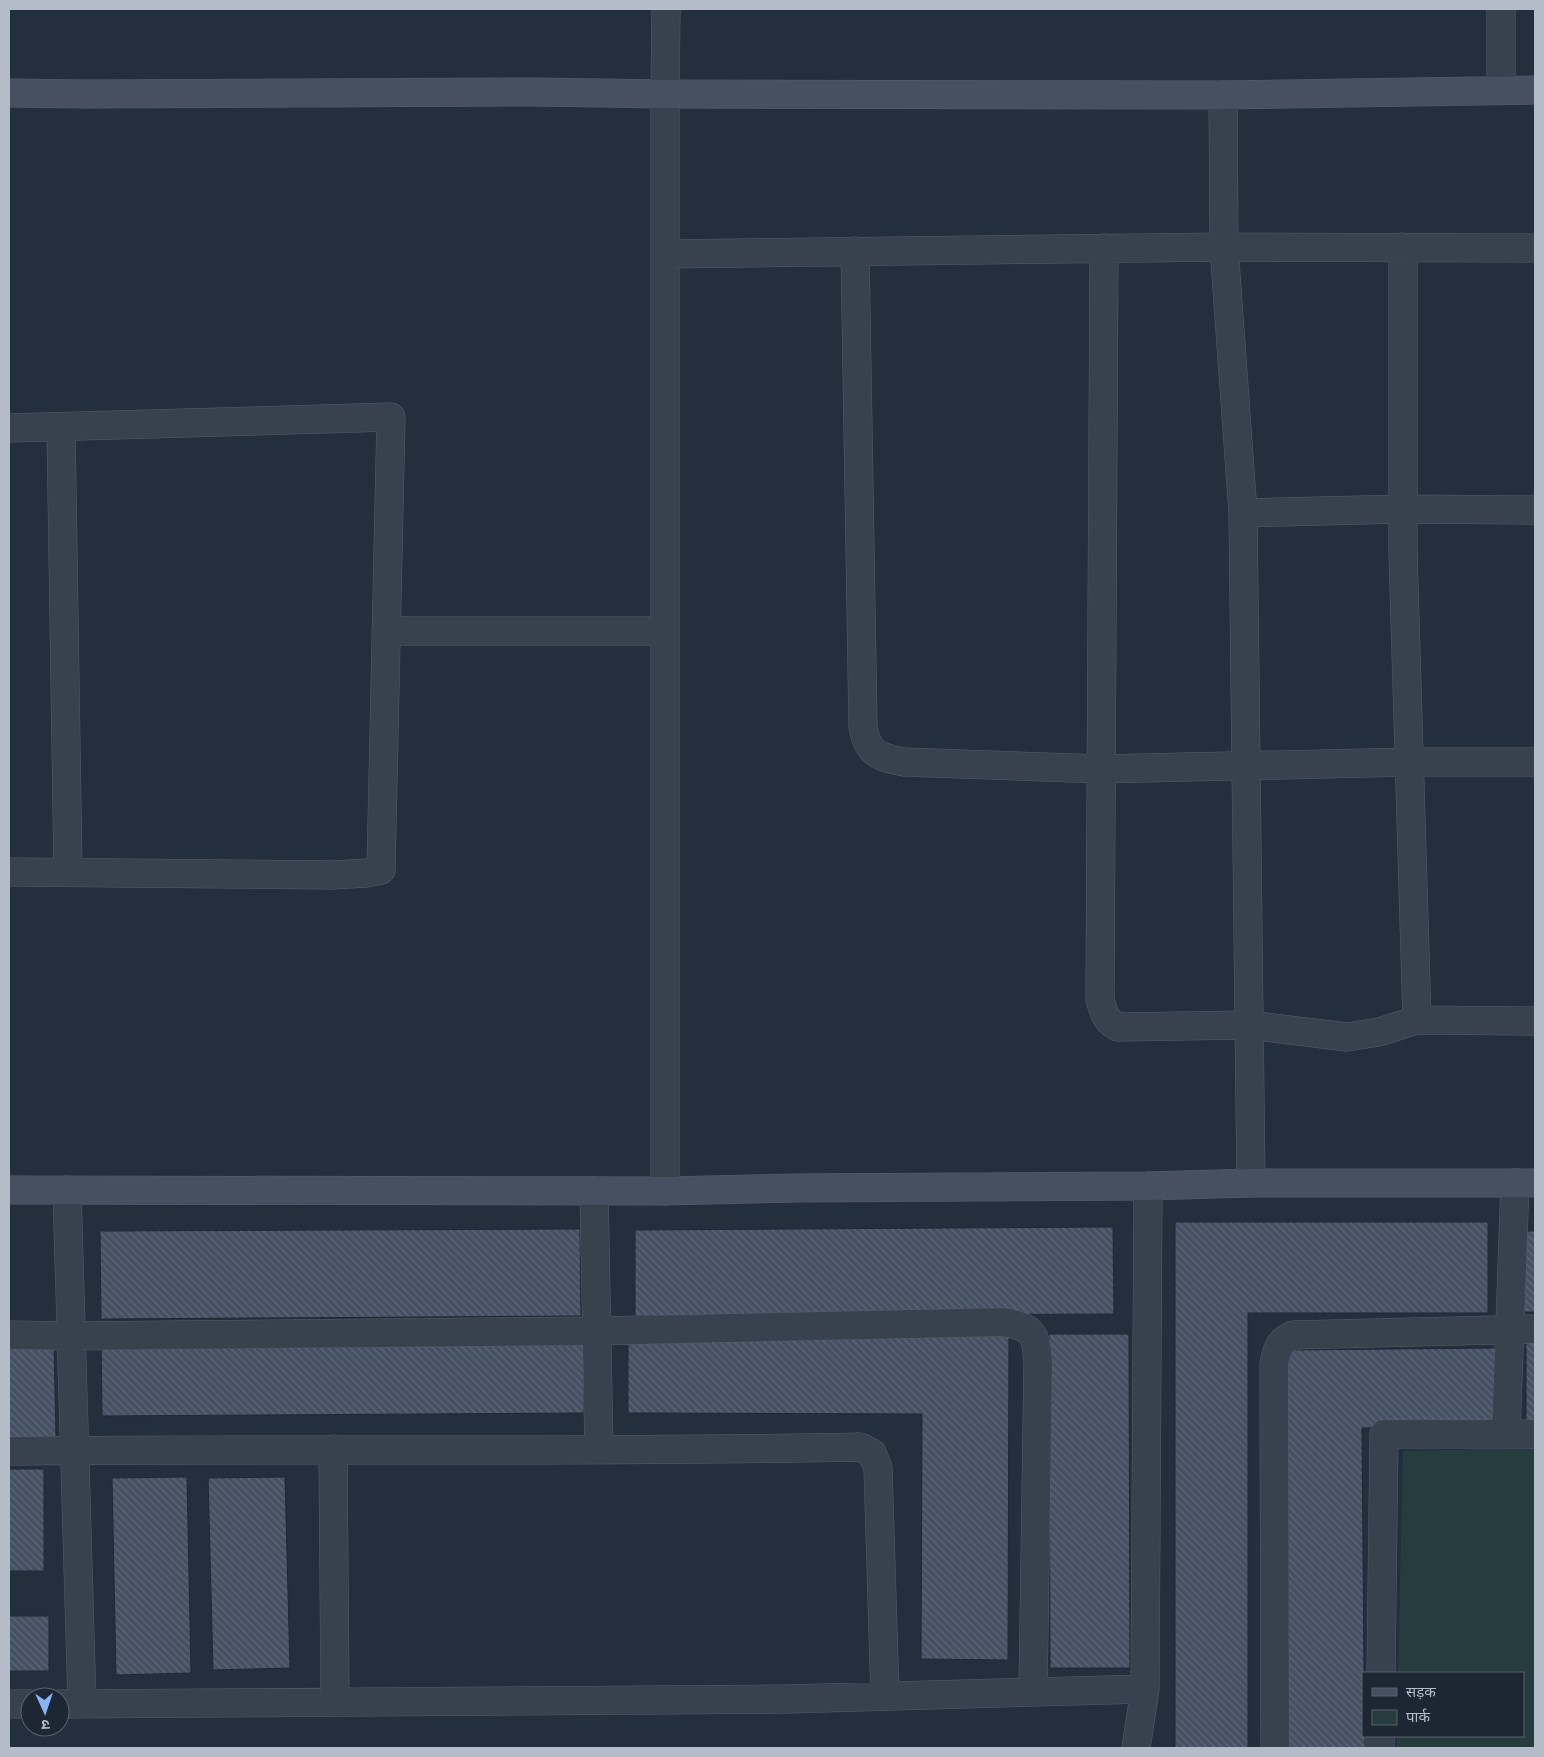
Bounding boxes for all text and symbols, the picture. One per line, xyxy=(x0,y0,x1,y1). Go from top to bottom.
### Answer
legend xyxy=(1362,1672,1524,1737)
text: सड़क xyxy=(1406,1682,1436,1700)
north arrow xyxy=(20,1687,70,1737)
text: पार्क xyxy=(1406,1707,1430,1725)
text: उ xyxy=(40,1717,50,1734)

